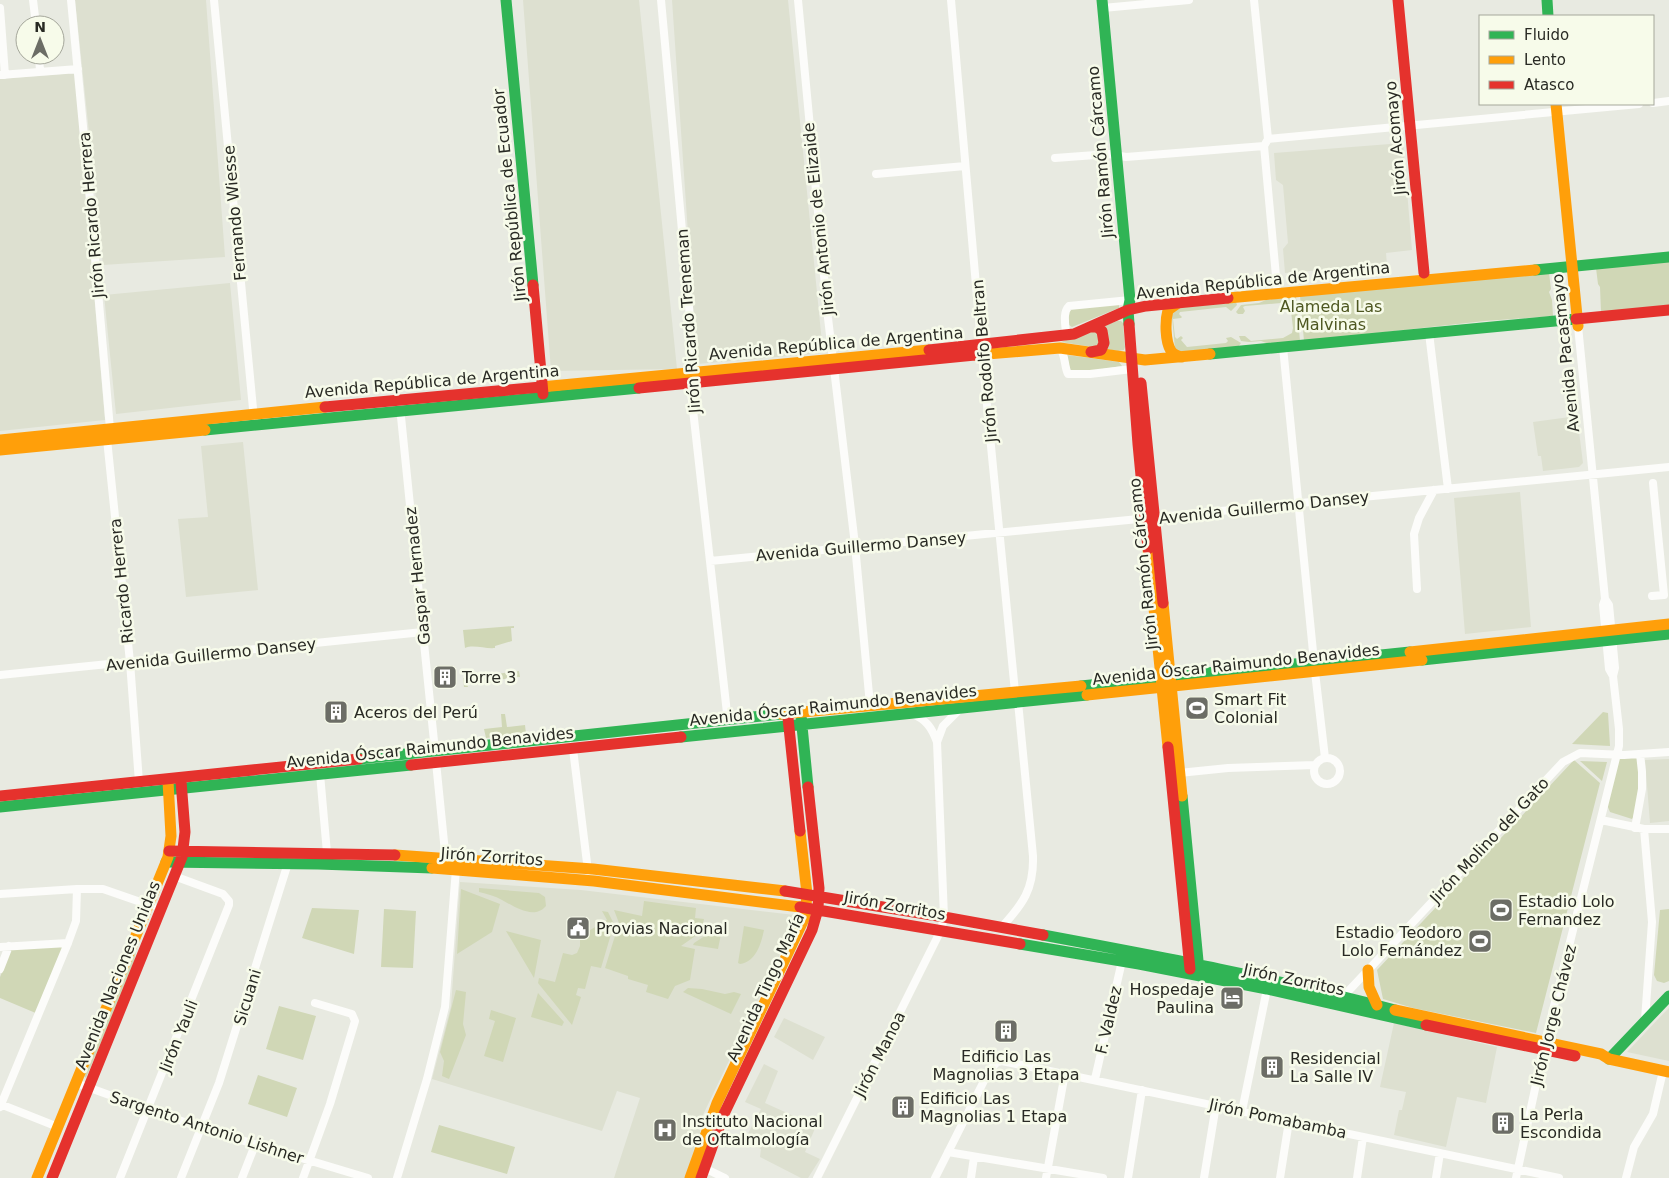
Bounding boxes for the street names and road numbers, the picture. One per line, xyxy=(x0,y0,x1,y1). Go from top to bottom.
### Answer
street label: Jirón Ramón Cárcamo xyxy=(1084,65,1118,240)
street label: Jirón Acomayo xyxy=(1381,80,1410,197)
street label: Jirón República de Ecuador xyxy=(489,87,530,303)
street label: Jirón Antonio de Elizaide xyxy=(799,122,838,317)
street label: Jirón Ricardo Herrera xyxy=(75,131,108,300)
street label: Fernando Wiesse xyxy=(219,144,250,281)
street label: Jirón Ricardo Treneman xyxy=(673,228,704,415)
street label: Avenida República de Argentina xyxy=(1135,258,1391,303)
street label: Avenida Pacasmayo xyxy=(1548,273,1583,433)
street label: Jirón Rodolfo Beltran xyxy=(968,279,1001,444)
street label: Avenida República de Argentina xyxy=(708,323,964,364)
street label: Avenida República de Argentina xyxy=(304,361,560,402)
street label: Jirón Ramón Cárcamo xyxy=(1125,477,1162,652)
street label: Avenida Guillermo Dansey xyxy=(1158,487,1370,528)
street label: Gaspar Hernadez xyxy=(401,506,434,646)
street label: Ricardo Herrera xyxy=(105,517,138,645)
street label: Avenida Guillermo Dansey xyxy=(755,528,967,565)
street label: Avenida Guillermo Dansey xyxy=(105,634,317,675)
street label: Avenida Óscar Raimundo Benavides xyxy=(1091,640,1381,689)
street label: Avenida Óscar Raimundo Benavides xyxy=(688,681,978,730)
street label: Avenida Óscar Raimundo Benavides xyxy=(285,723,575,772)
street label: Jirón Molino del Gato xyxy=(1425,773,1553,908)
street label: Jirón Zorritos xyxy=(439,843,544,870)
street label: Avenida Naciones Unidas xyxy=(71,878,164,1072)
street label: Jirón Zorritos xyxy=(842,887,947,924)
street label: Avenida Tingo María xyxy=(723,910,808,1065)
street label: Jirón Jorge Chávez xyxy=(1526,942,1580,1089)
street label: Jirón Zorritos xyxy=(1241,959,1346,999)
street label: Sicuani xyxy=(230,967,265,1028)
street label: F. Valdez xyxy=(1091,984,1126,1056)
street label: Jirón Yauli xyxy=(155,997,202,1076)
street label: Jirón Manoa xyxy=(849,1008,909,1101)
street label: Sargento Antonio Lishner xyxy=(108,1087,306,1168)
street label: Jirón Pomabamba xyxy=(1206,1094,1348,1142)

